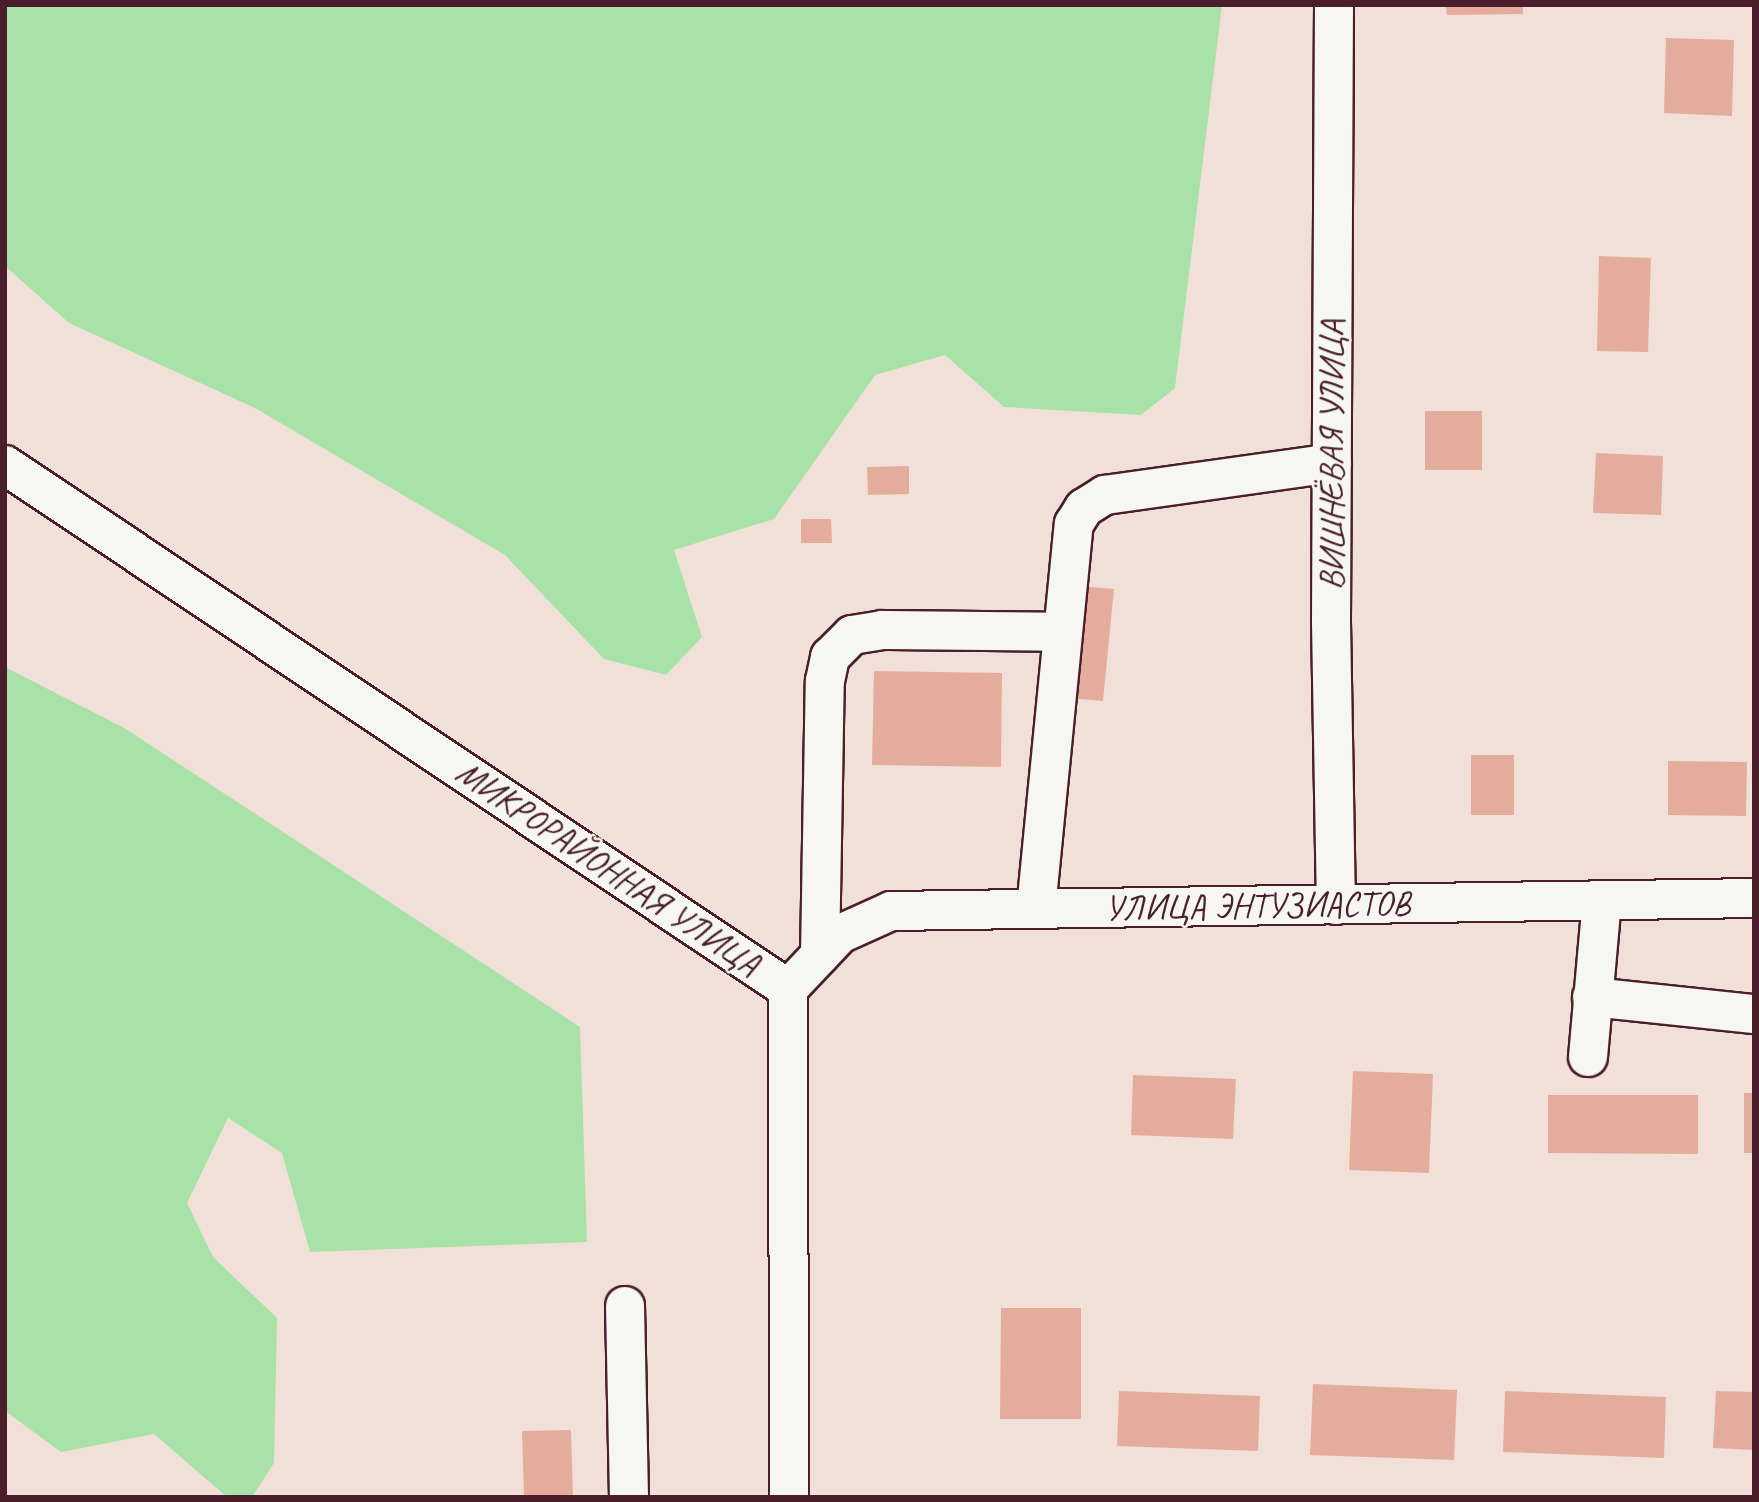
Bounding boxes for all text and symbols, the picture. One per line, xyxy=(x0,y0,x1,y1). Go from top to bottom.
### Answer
street label: ВИШНЁВАЯ УЛИЦА xyxy=(1311,320,1353,590)
street label: МИКРОРАЙОННАЯ УЛИЦА xyxy=(448,751,768,985)
street label: УЛИЦА ЭНТУЗИАСТОВ xyxy=(1104,882,1410,930)

